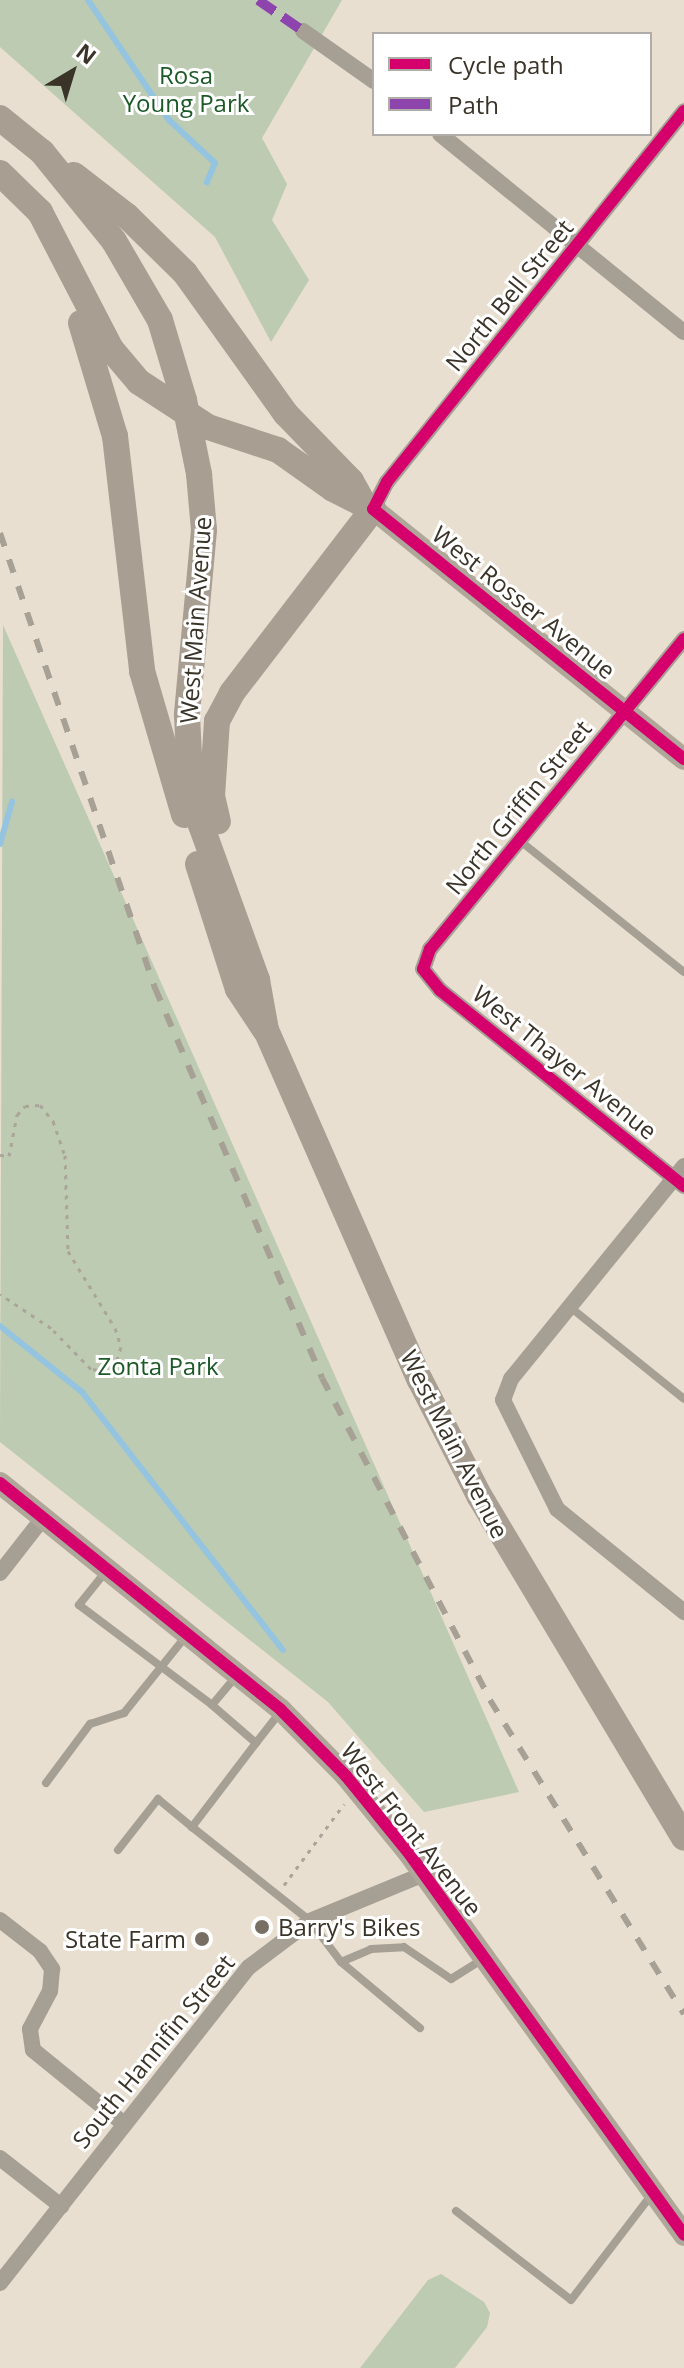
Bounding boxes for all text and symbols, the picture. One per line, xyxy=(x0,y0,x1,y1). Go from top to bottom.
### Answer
north arrow xyxy=(32,32,112,112)
legend xyxy=(372,32,652,136)
text: N xyxy=(70,36,103,70)
text: Cycle path xyxy=(448,48,564,81)
park label: Rosa Young Park xyxy=(123,61,249,117)
text: Path xyxy=(448,88,499,121)
street label: North Bell Street xyxy=(439,214,579,376)
street label: West Main Avenue xyxy=(173,516,217,724)
street label: West Rosser Avenue xyxy=(427,519,621,685)
street label: North Griffin Street xyxy=(439,714,597,900)
street label: West Thayer Avenue xyxy=(467,979,663,1145)
street label: West Main Avenue xyxy=(395,1345,515,1543)
park label: Zonta Park xyxy=(97,1352,219,1380)
street label: West Front Avenue xyxy=(336,1737,488,1921)
place label: Barry's Bikes xyxy=(278,1913,420,1941)
marker: Barry's Bikes xyxy=(253,1918,271,1936)
place label: State Farm xyxy=(65,1925,186,1953)
marker: State Farm xyxy=(193,1930,211,1948)
street label: South Hannifin Street xyxy=(66,1948,240,2154)

